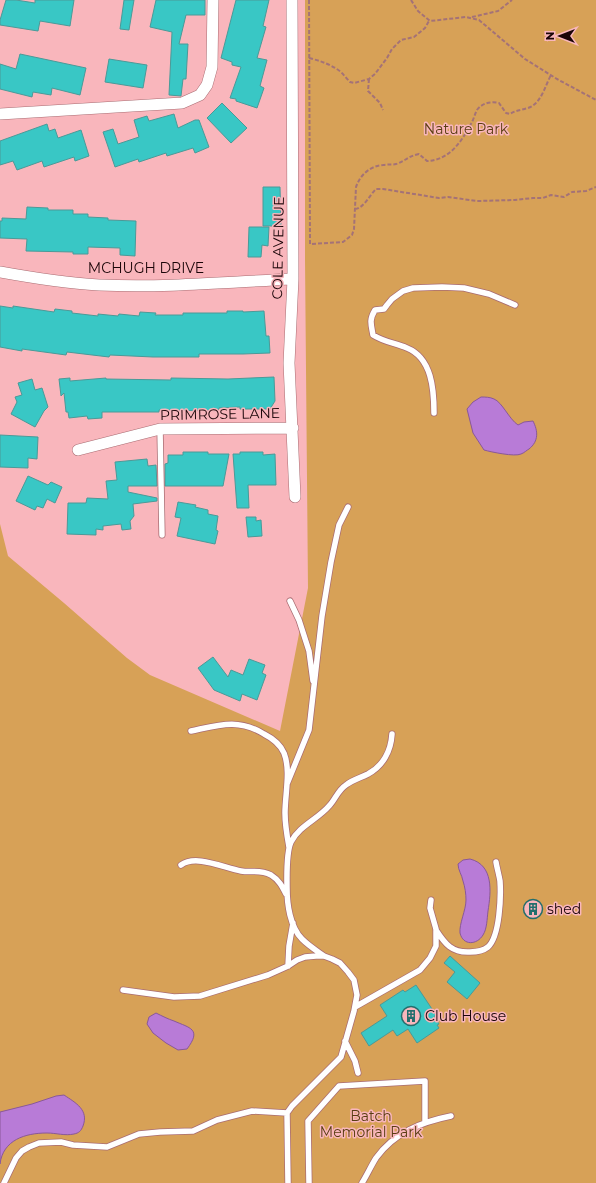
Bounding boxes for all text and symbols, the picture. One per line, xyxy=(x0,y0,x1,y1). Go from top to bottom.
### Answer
north arrow xyxy=(540,16,580,56)
text: N xyxy=(543,32,557,40)
park label: Nature Park xyxy=(424,120,509,138)
street label: COLE AVENUE xyxy=(268,196,288,300)
street label: MCHUGH DRIVE xyxy=(88,259,204,277)
street label: PRIMROSE LANE xyxy=(160,404,280,424)
building icon: shed xyxy=(522,898,544,920)
place label: shed xyxy=(547,900,581,918)
building icon: Club House xyxy=(400,1005,422,1027)
place label: Club House xyxy=(425,1007,506,1025)
park label: Batch Memorial Park xyxy=(320,1107,423,1141)

